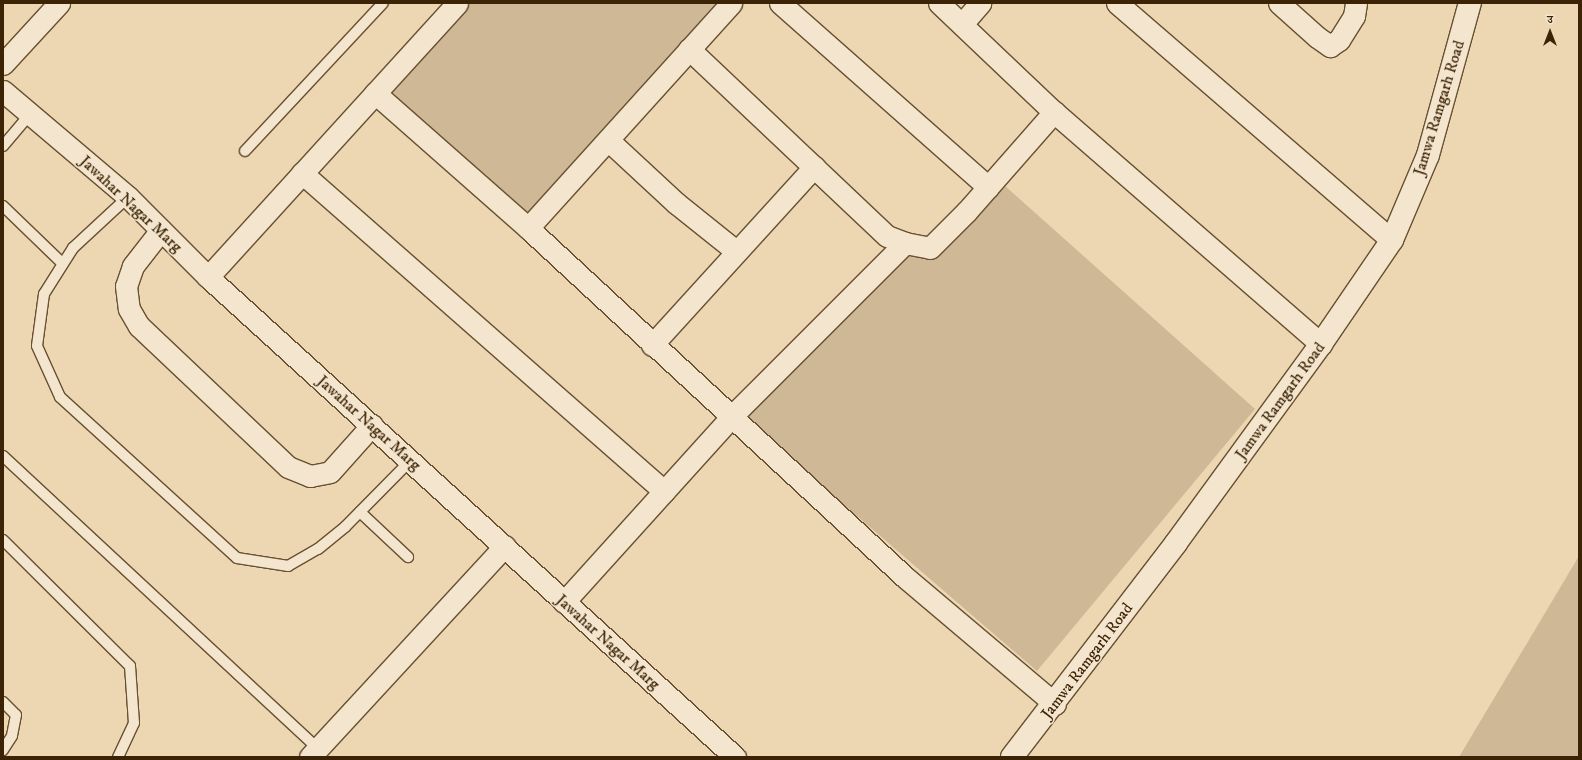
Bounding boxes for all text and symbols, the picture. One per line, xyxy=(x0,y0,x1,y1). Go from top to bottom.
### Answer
north arrow xyxy=(1530,12,1570,52)
text: उ xyxy=(1547,13,1553,27)
street label: Jamwa Ramgarh Road xyxy=(1409,38,1469,178)
street label: Jawahar Nagar Marg xyxy=(76,152,186,256)
street label: Jamwa Ramgarh Road xyxy=(1231,339,1329,463)
street label: Jawahar Nagar Marg xyxy=(313,371,425,475)
street label: Jawahar Nagar Marg xyxy=(552,590,664,694)
street label: Jamwa Ramgarh Road xyxy=(1037,599,1137,723)

